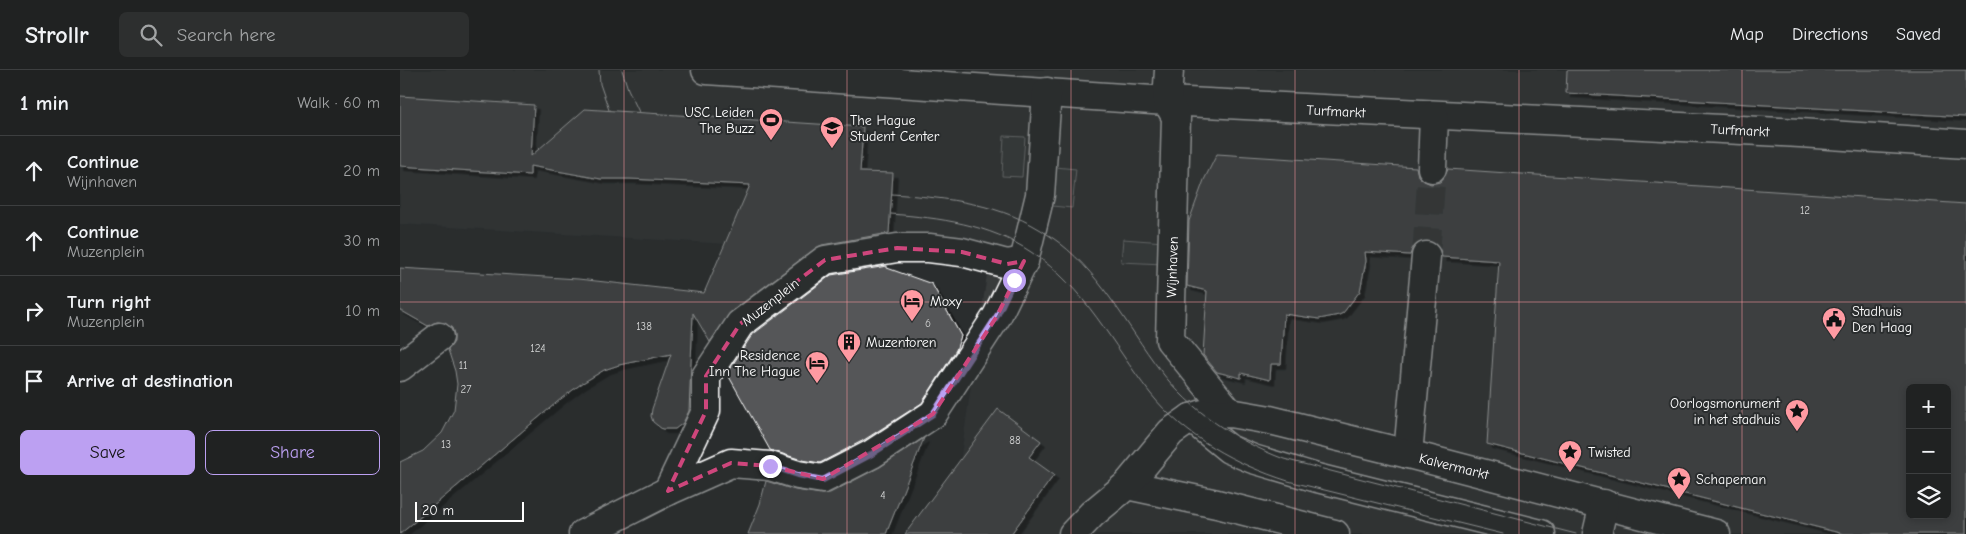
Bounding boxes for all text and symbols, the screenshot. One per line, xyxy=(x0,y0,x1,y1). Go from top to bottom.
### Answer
search box xyxy=(119,12,469,57)
text: Strollr xyxy=(25,21,89,49)
icon: search xyxy=(137,21,165,49)
text: Search here xyxy=(177,24,276,46)
text: Map xyxy=(1730,24,1764,45)
text: Directions xyxy=(1792,24,1868,45)
text: Saved xyxy=(1896,24,1941,45)
text: 1 min xyxy=(20,91,69,115)
text: Walk · 60 m xyxy=(297,94,380,112)
street label: Turfmarkt xyxy=(1306,101,1367,122)
place label: USC Leiden The Buzz xyxy=(684,104,754,137)
sports icon: USC Leiden The Buzz xyxy=(758,107,784,141)
place label: The Hague Student Center xyxy=(850,112,940,145)
school or university icon: The Hague Student Center xyxy=(819,115,845,149)
street label: Turfmarkt xyxy=(1710,120,1771,141)
text: Continue xyxy=(67,151,139,173)
icon: ahead xyxy=(20,157,48,185)
text: 20 m xyxy=(343,162,380,180)
text: Wijnhaven xyxy=(67,173,137,191)
house number: 12 xyxy=(1800,204,1810,217)
text: Continue xyxy=(67,221,139,243)
icon: ahead xyxy=(20,227,48,255)
text: 30 m xyxy=(344,232,380,250)
street label: Wijnhaven xyxy=(1163,236,1182,298)
text: Muzenplein xyxy=(67,243,145,261)
route start xyxy=(1003,269,1026,292)
street label: Muzenplein xyxy=(738,275,802,330)
hotel icon: Moxy xyxy=(899,288,925,322)
text: Turn right xyxy=(67,291,151,313)
place label: Moxy xyxy=(930,293,962,310)
icon: right xyxy=(20,297,48,325)
text: 10 m xyxy=(345,302,380,320)
place label: Stadhuis Den Haag xyxy=(1852,303,1912,336)
public building icon: Stadhuis Den Haag xyxy=(1821,306,1847,340)
text: Muzenplein xyxy=(67,313,145,331)
house number: 6 xyxy=(925,317,931,330)
house number: 138 xyxy=(636,320,652,333)
building icon: Muzentoren xyxy=(836,329,862,363)
place label: Muzentoren xyxy=(866,334,936,351)
house number: 124 xyxy=(530,342,546,355)
place label: Residence Inn The Hague xyxy=(709,347,800,380)
hotel icon: Residence Inn The Hague xyxy=(804,350,830,384)
house number: 11 xyxy=(459,359,467,372)
icon: arrive xyxy=(20,367,48,395)
text: Arrive at destination xyxy=(67,370,233,392)
house number: 27 xyxy=(461,383,471,396)
map controls xyxy=(1906,384,1951,519)
button: + xyxy=(1906,384,1951,429)
place label: Oorlogsmonument in het stadhuis xyxy=(1670,395,1781,428)
place icon: Oorlogsmonument in het stadhuis xyxy=(1784,398,1810,432)
button: − xyxy=(1906,429,1951,474)
button: Save xyxy=(20,430,195,475)
button: Share xyxy=(205,430,380,475)
house number: 88 xyxy=(1009,434,1021,447)
house number: 13 xyxy=(441,438,451,451)
place icon: Twisted xyxy=(1557,439,1583,473)
place label: Twisted xyxy=(1588,444,1631,461)
street label: Kalvermarkt xyxy=(1417,450,1492,484)
route end xyxy=(759,455,782,478)
place icon: Schapeman xyxy=(1666,466,1692,500)
place label: Schapeman xyxy=(1696,471,1766,488)
button: layers xyxy=(1906,474,1951,519)
house number: 4 xyxy=(880,489,886,502)
scale bar xyxy=(415,499,524,522)
text: 20 m xyxy=(422,502,454,519)

